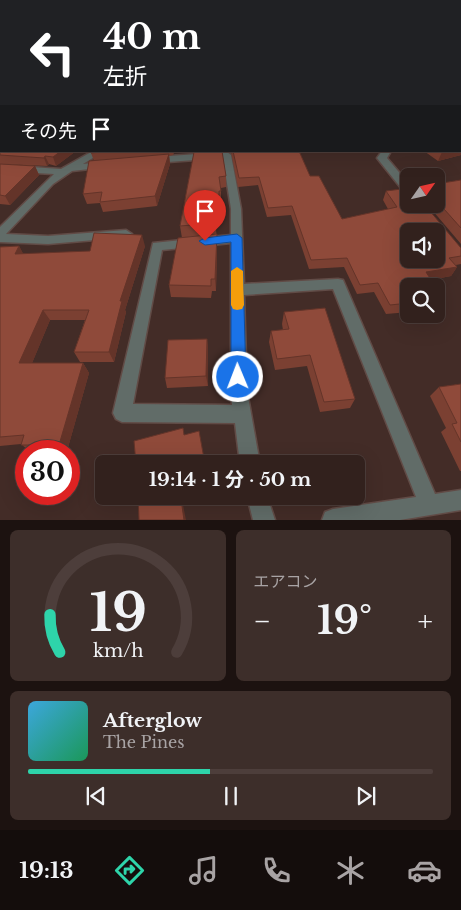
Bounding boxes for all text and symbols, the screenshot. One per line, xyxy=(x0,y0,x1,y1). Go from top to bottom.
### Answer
text: 40 m xyxy=(103,15,201,58)
icon: left xyxy=(20,20,85,85)
text: 左折 xyxy=(103,63,147,90)
icon: arrive xyxy=(87,115,115,143)
text: その先 xyxy=(20,120,77,143)
north arrow xyxy=(400,168,445,212)
map controls xyxy=(400,168,445,323)
pin xyxy=(184,190,226,241)
icon: arrive xyxy=(191,197,219,225)
button: sound xyxy=(400,223,445,268)
button: search xyxy=(400,278,445,323)
position arrow xyxy=(211,350,263,402)
speed limit sign: 30 xyxy=(15,440,80,505)
text: 19:14 · 1 分 · 50 m xyxy=(149,468,311,491)
text: エアコン xyxy=(254,571,318,591)
text: 19 xyxy=(89,581,147,645)
text: 19° xyxy=(317,597,372,644)
text: − xyxy=(254,604,271,639)
text: + xyxy=(418,604,433,639)
text: km/h xyxy=(92,640,143,662)
text: Afterglow xyxy=(103,709,202,732)
text: The Pines xyxy=(103,732,185,752)
icon: previous xyxy=(82,782,110,810)
icon: pause xyxy=(217,782,245,810)
icon: next xyxy=(352,782,380,810)
icon: directions xyxy=(112,853,147,888)
icon: music xyxy=(186,853,221,888)
icon: phone xyxy=(259,853,294,888)
icon: climate xyxy=(333,853,368,888)
icon: car xyxy=(407,853,442,888)
text: 19:13 xyxy=(19,857,74,884)

